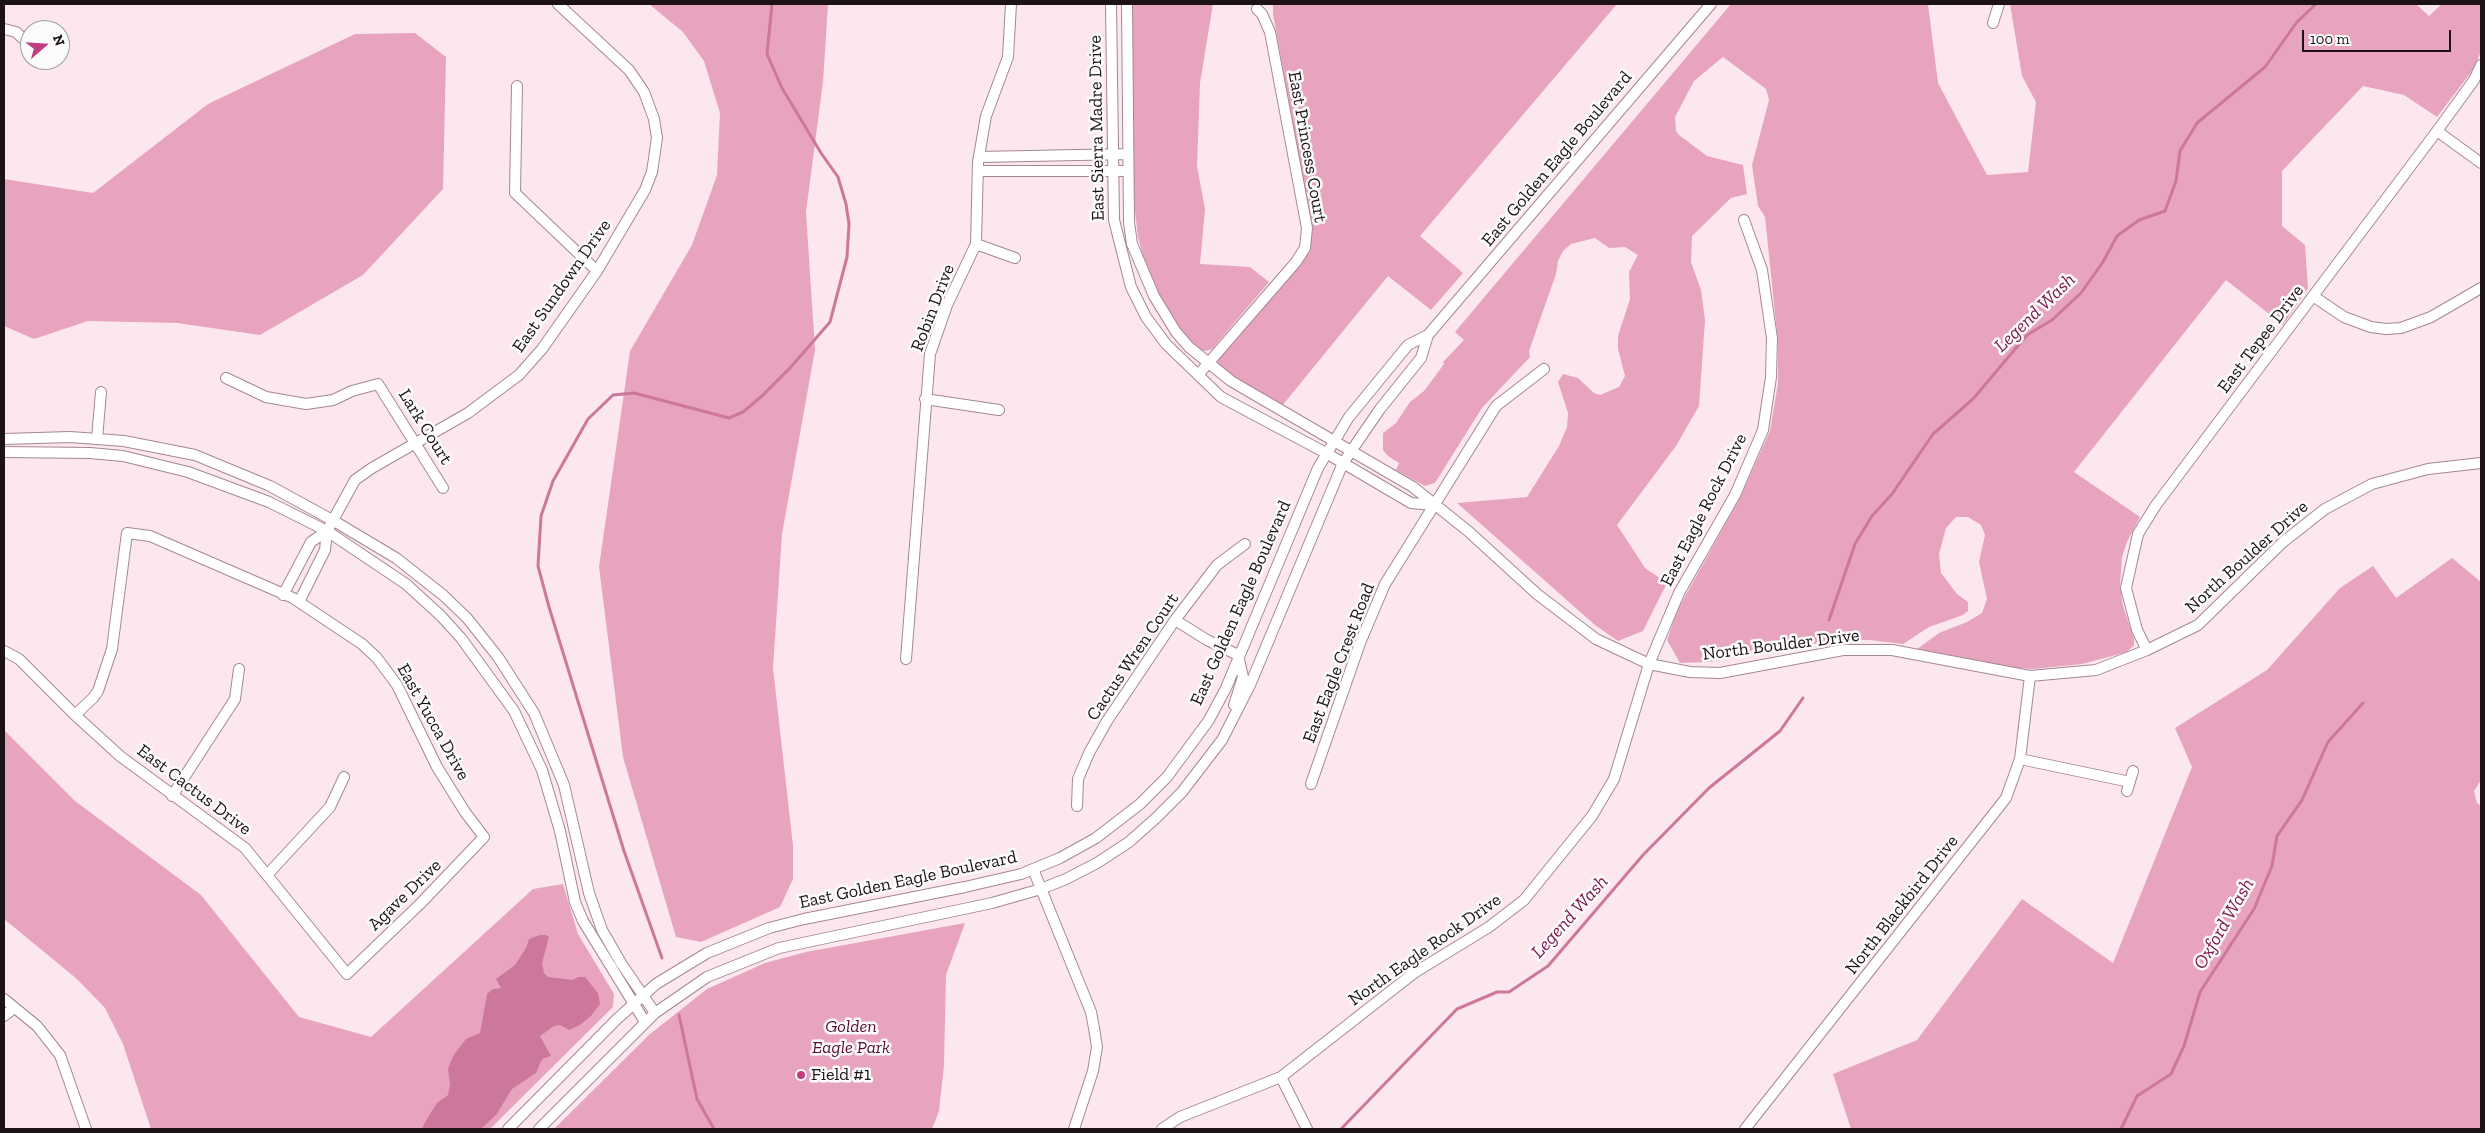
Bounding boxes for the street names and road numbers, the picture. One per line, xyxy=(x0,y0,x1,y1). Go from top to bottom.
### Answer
street label: East Sierra Madre Drive xyxy=(1085,35,1109,221)
street label: East Golden Eagle Boulevard xyxy=(1477,67,1637,251)
street label: East Princess Court xyxy=(1283,70,1331,224)
street label: East Sundown Drive xyxy=(508,215,616,357)
street label: Robin Drive xyxy=(907,261,959,355)
street label: East Tepee Drive xyxy=(2213,281,2309,397)
street label: Lark Court xyxy=(393,385,457,469)
street label: East Eagle Rock Drive xyxy=(1656,430,1752,590)
street label: North Boulder Drive xyxy=(2181,496,2313,618)
street label: East Golden Eagle Boulevard xyxy=(1186,497,1296,709)
street label: East Eagle Crest Road xyxy=(1299,580,1379,746)
street label: Cactus Wren Court xyxy=(1082,589,1184,725)
street label: North Boulder Drive xyxy=(1701,625,1861,665)
street label: East Yucca Drive xyxy=(392,660,474,784)
street label: East Cactus Drive xyxy=(133,740,255,840)
street label: North Blackbird Drive xyxy=(1841,831,1963,979)
street label: East Golden Eagle Boulevard xyxy=(797,846,1019,914)
street label: Agave Drive xyxy=(364,855,446,935)
street label: North Eagle Rock Drive xyxy=(1345,889,1505,1011)

